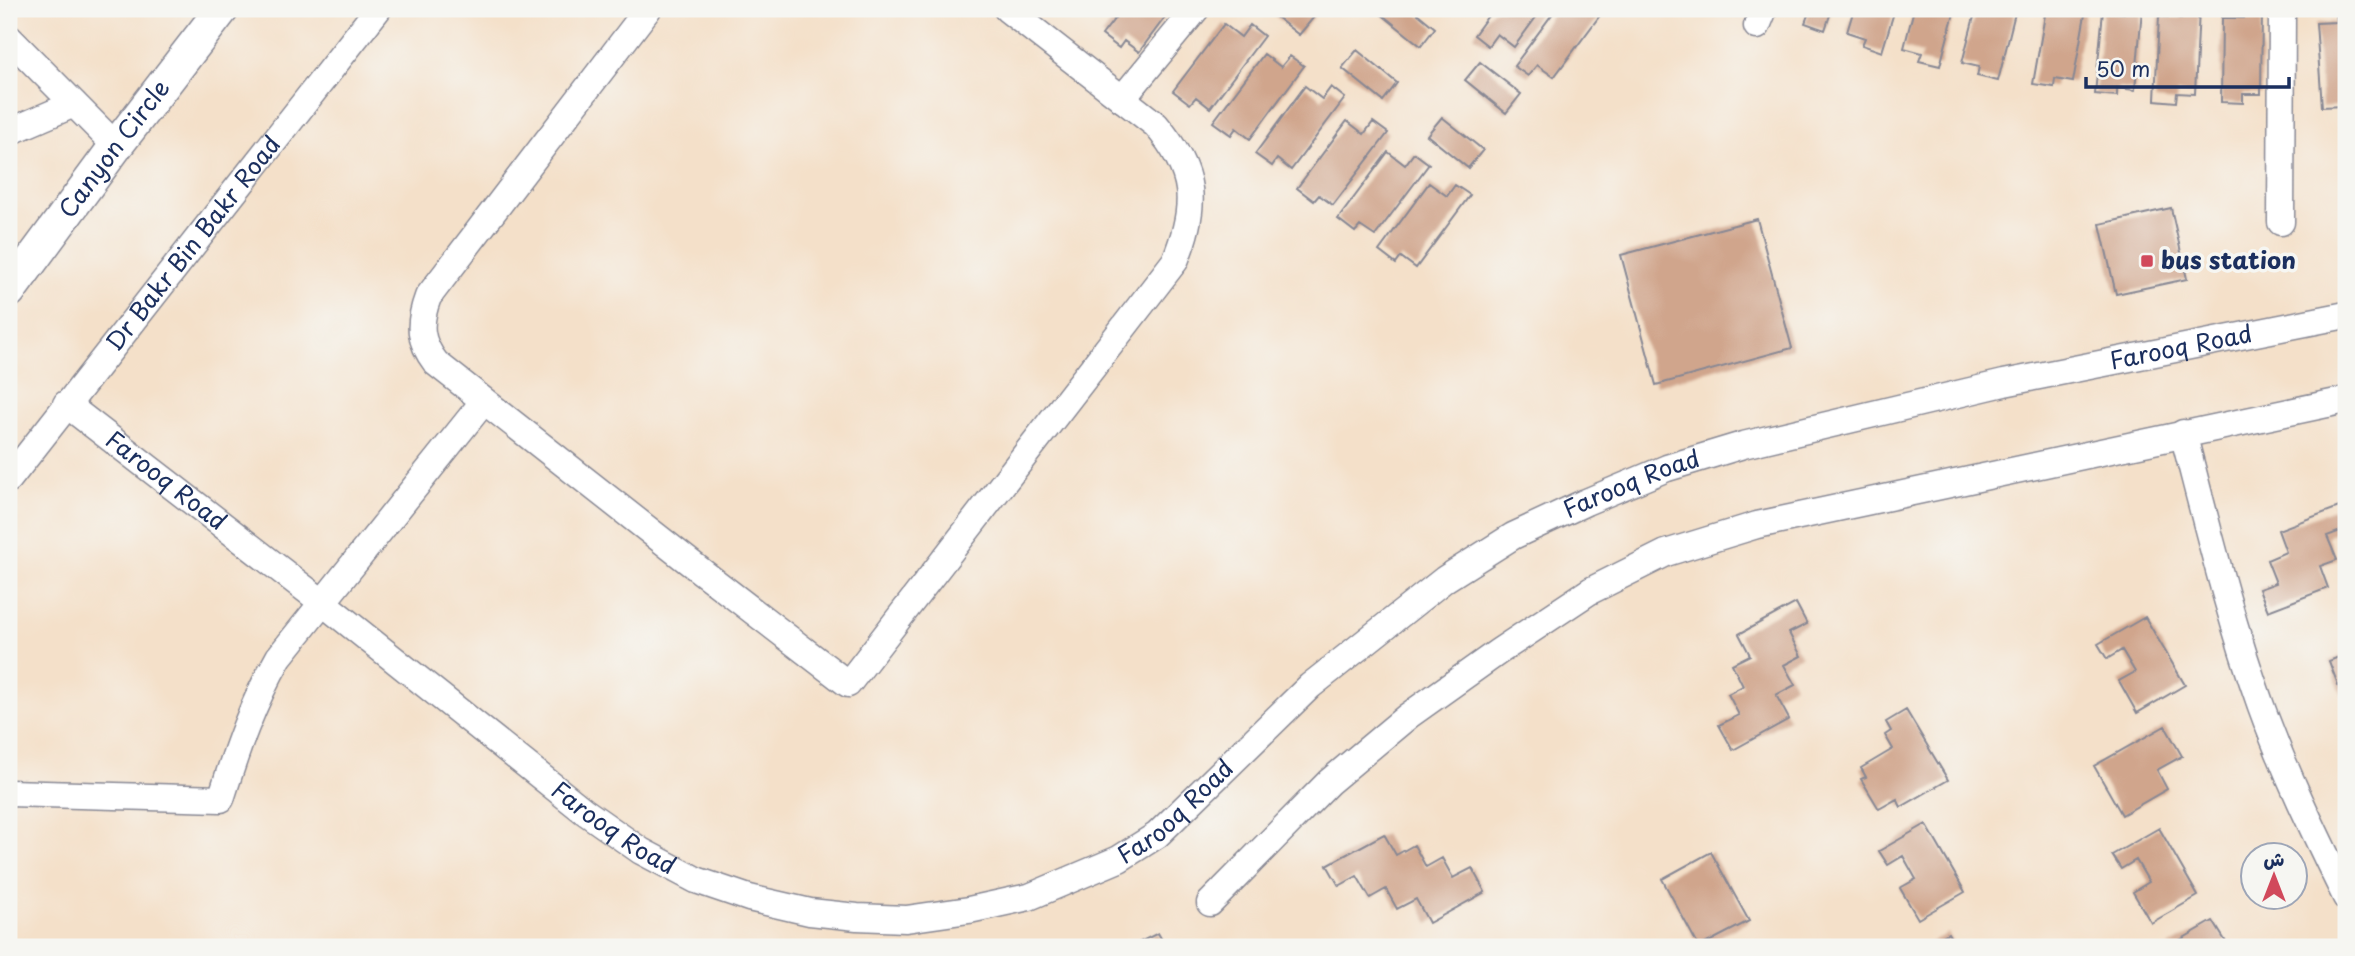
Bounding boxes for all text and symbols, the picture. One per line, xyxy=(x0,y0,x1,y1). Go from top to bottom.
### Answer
scale bar xyxy=(2086,46,2288,90)
text: 50 m xyxy=(2096,52,2150,84)
street label: Canyon Circle xyxy=(49,71,177,225)
street label: Dr Bakr Bin Bakr Road xyxy=(96,127,288,358)
place label: bus station xyxy=(2161,241,2296,277)
marker: bus station xyxy=(2139,253,2155,269)
street label: Farooq Road xyxy=(2106,314,2255,378)
street label: Farooq Road xyxy=(99,421,235,538)
street label: Farooq Road xyxy=(1556,439,1704,526)
street label: Farooq Road xyxy=(1110,750,1241,872)
street label: Farooq Road xyxy=(544,772,683,882)
north arrow xyxy=(2240,841,2310,911)
text: ش xyxy=(2264,844,2285,872)

